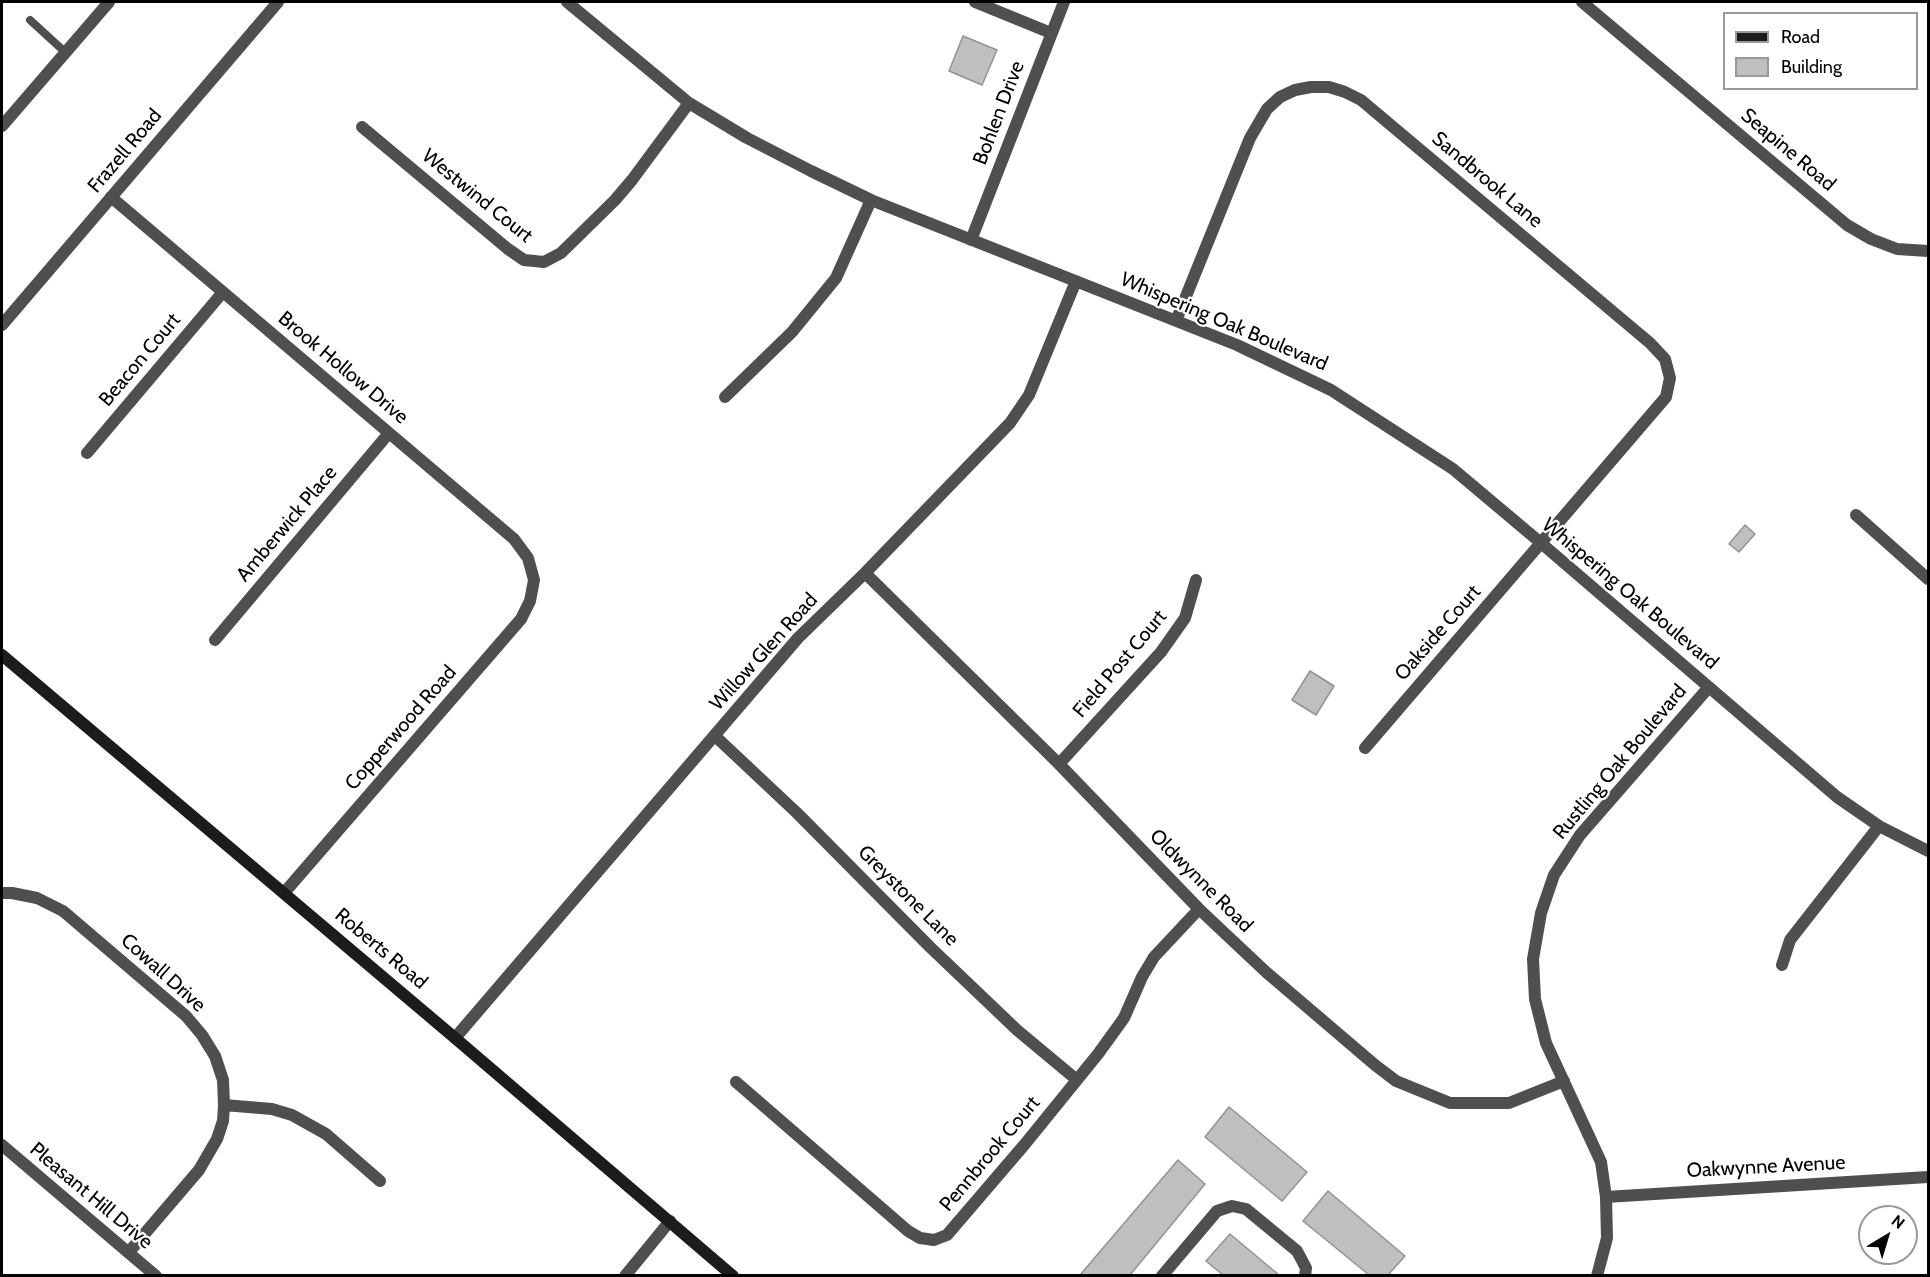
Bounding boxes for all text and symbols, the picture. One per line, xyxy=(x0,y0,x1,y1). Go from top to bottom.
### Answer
legend xyxy=(1723,12,1918,90)
text: Road xyxy=(1781,26,1820,48)
text: Building xyxy=(1781,56,1842,78)
street label: Bohlen Drive xyxy=(968,58,1030,168)
street label: Seapine Road xyxy=(1736,103,1840,197)
street label: Frazell Road xyxy=(83,104,167,198)
street label: Sandbrook Lane xyxy=(1427,127,1547,233)
street label: Westwind Court xyxy=(417,144,537,248)
street label: Whispering Oak Boulevard xyxy=(1117,267,1331,377)
street label: Brook Hollow Drive xyxy=(273,307,413,429)
street label: Beacon Court xyxy=(94,309,186,411)
street label: Amberwick Place xyxy=(232,461,342,587)
street label: Whispering Oak Boulevard xyxy=(1537,513,1723,675)
street label: Oakside Court xyxy=(1390,580,1486,686)
street label: Willow Glen Road xyxy=(705,588,823,716)
street label: Field Post Court xyxy=(1068,605,1172,723)
street label: Copperwood Road xyxy=(340,661,462,795)
street label: Rustling Oak Boulevard xyxy=(1548,680,1692,844)
street label: Oldwynne Road xyxy=(1144,824,1258,938)
street label: Greystone Lane xyxy=(853,841,963,951)
street label: Roberts Road xyxy=(330,903,432,995)
street label: Cowall Drive xyxy=(116,929,210,1017)
street label: Pennbrook Court xyxy=(935,1092,1045,1216)
street label: Pleasant Hill Drive xyxy=(25,1138,157,1254)
street label: Oakwynne Avenue xyxy=(1686,1151,1846,1183)
north arrow xyxy=(1858,1205,1918,1265)
text: N xyxy=(1888,1211,1908,1233)

